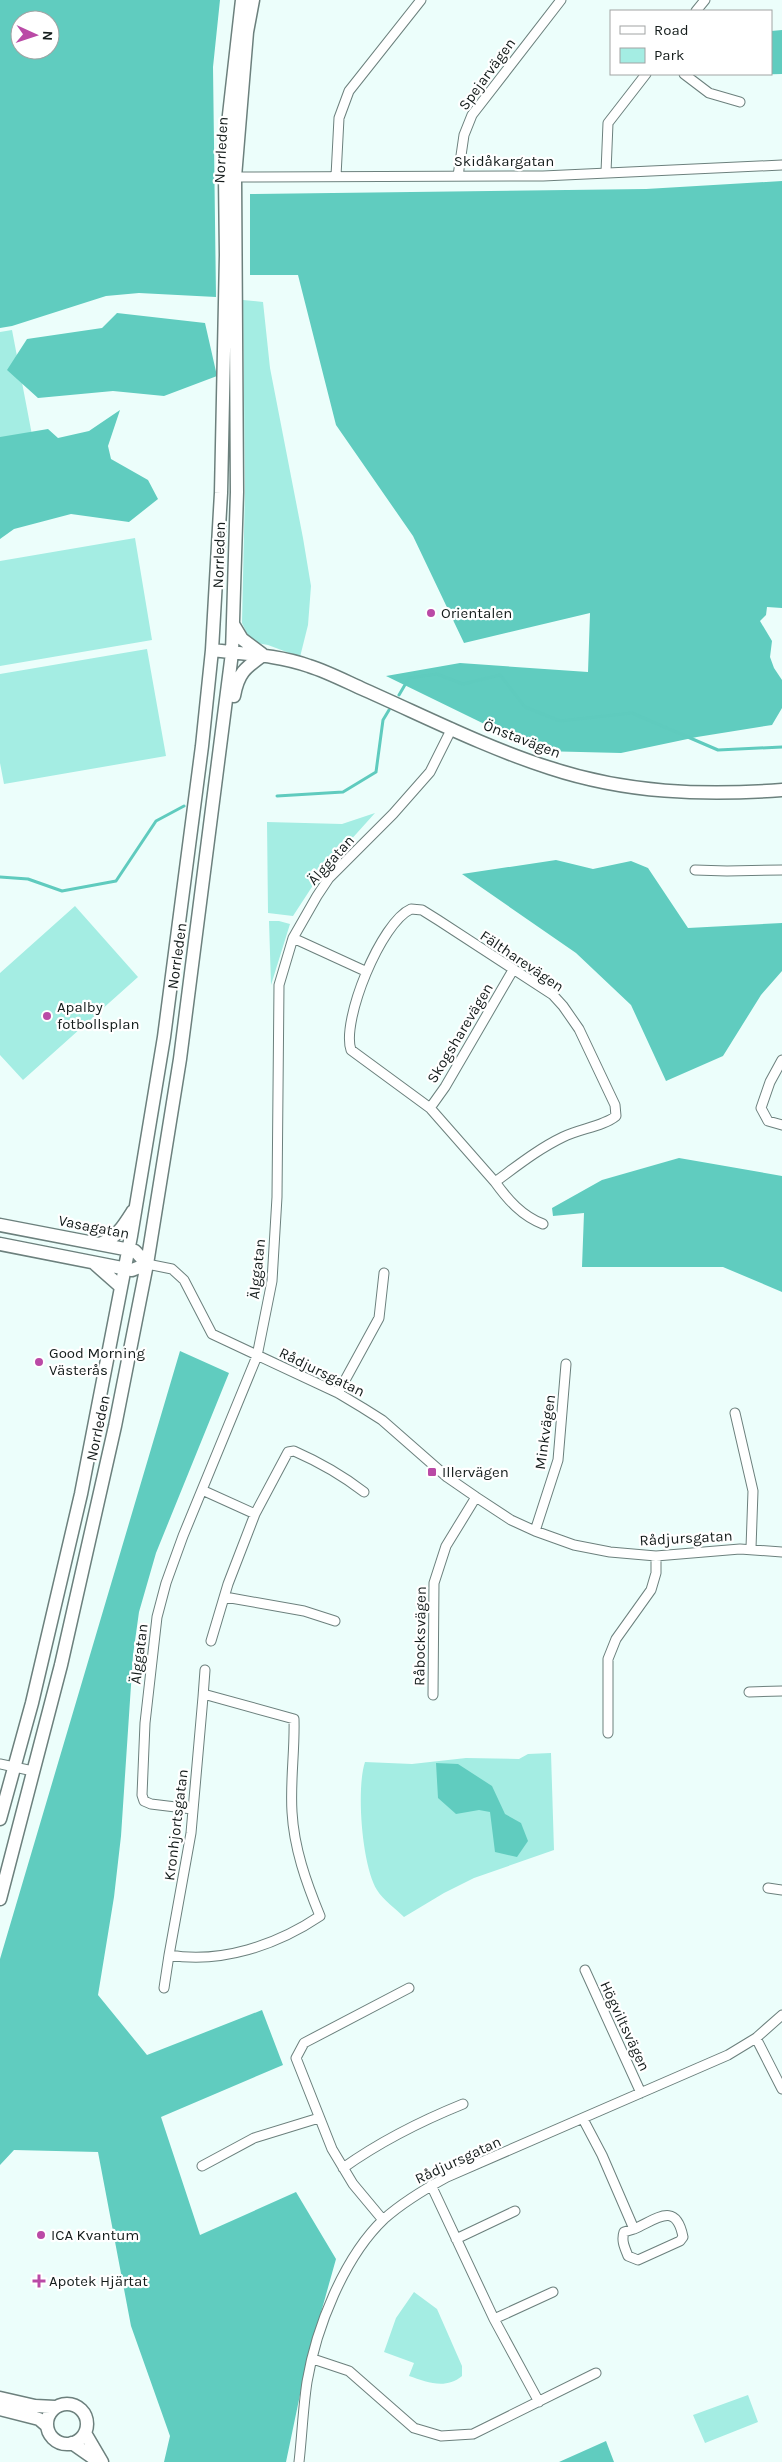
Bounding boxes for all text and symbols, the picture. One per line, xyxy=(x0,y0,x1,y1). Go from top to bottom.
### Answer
north arrow xyxy=(10,10,60,60)
legend xyxy=(610,10,772,75)
text: Road xyxy=(654,21,689,39)
text: N xyxy=(39,30,56,41)
street label: Spejarvägen xyxy=(455,34,519,114)
text: Park xyxy=(654,46,684,64)
street label: Norrleden xyxy=(210,116,232,184)
street label: Skidåkargatan xyxy=(454,152,554,170)
street label: Norrleden xyxy=(209,521,229,589)
place label: Orientalen xyxy=(441,604,512,622)
marker: Orientalen xyxy=(425,607,437,619)
street label: Önstavägen xyxy=(481,716,563,762)
street label: Älggatan xyxy=(304,831,358,889)
street label: Norrleden xyxy=(163,922,191,990)
street label: Fältharevägen xyxy=(477,926,567,996)
street label: Skogsharevägen xyxy=(423,980,497,1086)
place label: Apalby fotbollsplan xyxy=(57,998,140,1033)
marker: Apalby fotbollsplan xyxy=(41,1010,53,1022)
street label: Vasagatan xyxy=(57,1211,131,1243)
street label: Älggatan xyxy=(245,1238,269,1300)
place label: Good Morning Västerås xyxy=(49,1344,145,1379)
street label: Rådjursgatan xyxy=(276,1344,368,1400)
marker: Good Morning Västerås xyxy=(33,1356,45,1368)
street label: Norrleden xyxy=(82,1393,114,1463)
street label: Minkvägen xyxy=(531,1393,559,1471)
place label: Illervägen xyxy=(442,1463,509,1481)
marker: Illervägen xyxy=(426,1466,438,1478)
street label: Rådjursgatan xyxy=(639,1527,733,1549)
street label: Råbocksvägen xyxy=(410,1586,430,1686)
street label: Älggatan xyxy=(126,1623,152,1685)
street label: Kronhjortsgatan xyxy=(160,1768,192,1882)
street label: Högviltsvägen xyxy=(596,1978,654,2074)
street label: Rådjursgatan xyxy=(412,2132,504,2188)
place label: ICA Kvantum xyxy=(51,2226,139,2244)
marker: ICA Kvantum xyxy=(35,2229,47,2241)
place label: Apotek Hjärtat xyxy=(49,2272,148,2290)
marker: Apotek Hjärtat xyxy=(33,2275,45,2287)

